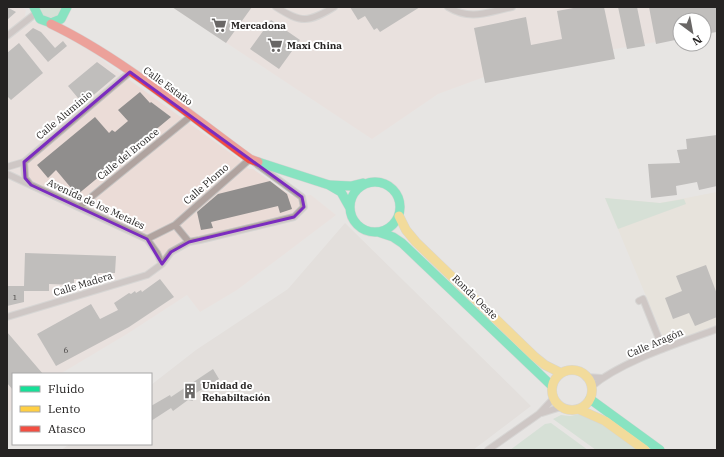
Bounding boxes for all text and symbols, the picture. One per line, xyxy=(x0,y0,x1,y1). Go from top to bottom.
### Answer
north arrow xyxy=(672,12,712,52)
supermarket icon: Mercadona xyxy=(210,16,228,34)
place label: Mercadona xyxy=(231,19,286,32)
text: N xyxy=(690,32,705,49)
supermarket icon: Maxi China xyxy=(266,36,284,54)
place label: Maxi China xyxy=(287,39,342,52)
street label: Calle Estaño xyxy=(141,64,195,108)
street label: Calle Aluminio xyxy=(33,88,95,142)
street label: Calle del Bronce xyxy=(94,125,162,183)
street label: Calle Plomo xyxy=(181,161,232,207)
street label: Avenida de los Metales xyxy=(45,176,147,232)
street label: Calle Madera xyxy=(52,269,115,299)
street label: Ronda Oeste xyxy=(449,272,501,322)
house number: 1 xyxy=(13,292,18,302)
street label: Calle Aragón xyxy=(625,325,686,361)
house number: 6 xyxy=(64,345,69,355)
legend xyxy=(12,373,152,445)
place label: Unidad de Rehabiltación xyxy=(202,379,271,404)
text: Fluido xyxy=(48,381,85,396)
building icon: Unidad de Rehabiltación xyxy=(181,382,199,400)
text: Lento xyxy=(48,401,80,416)
text: Atasco xyxy=(48,421,86,436)

